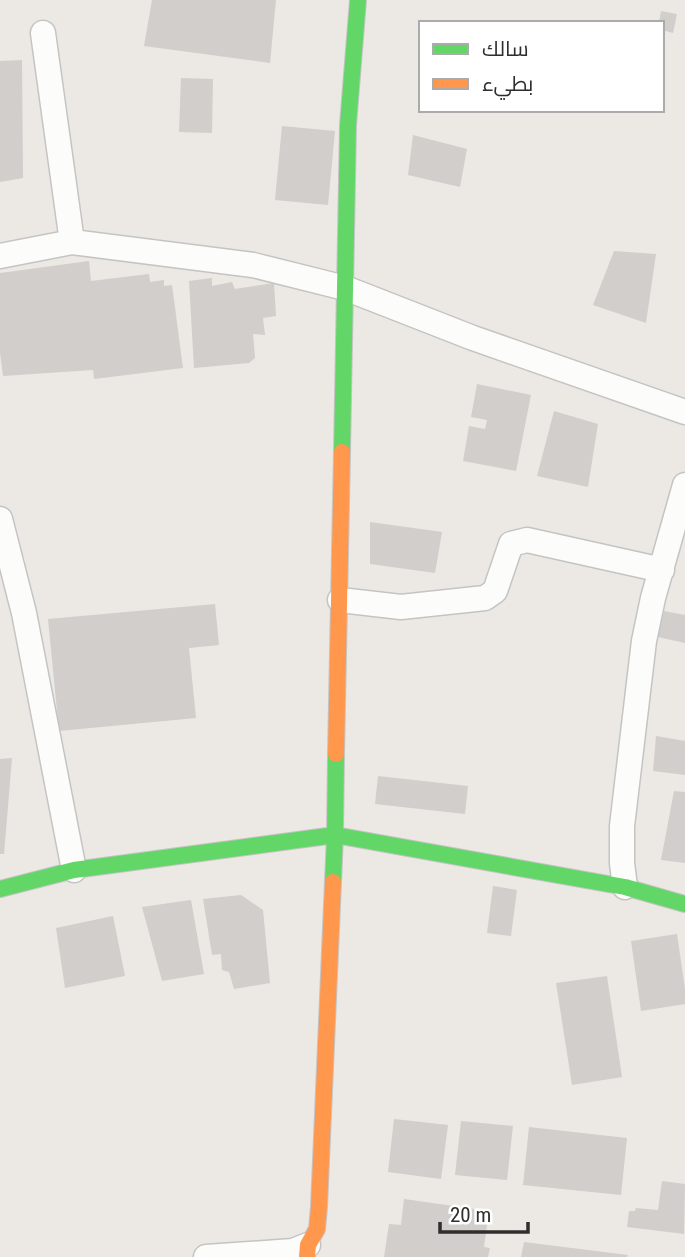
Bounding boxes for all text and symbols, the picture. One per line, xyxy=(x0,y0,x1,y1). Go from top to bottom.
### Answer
legend xyxy=(419,21,664,112)
text: سالك xyxy=(482,37,529,61)
text: بطيء xyxy=(482,72,533,100)
scale bar xyxy=(440,1190,528,1234)
text: 20 m xyxy=(450,1203,491,1227)

